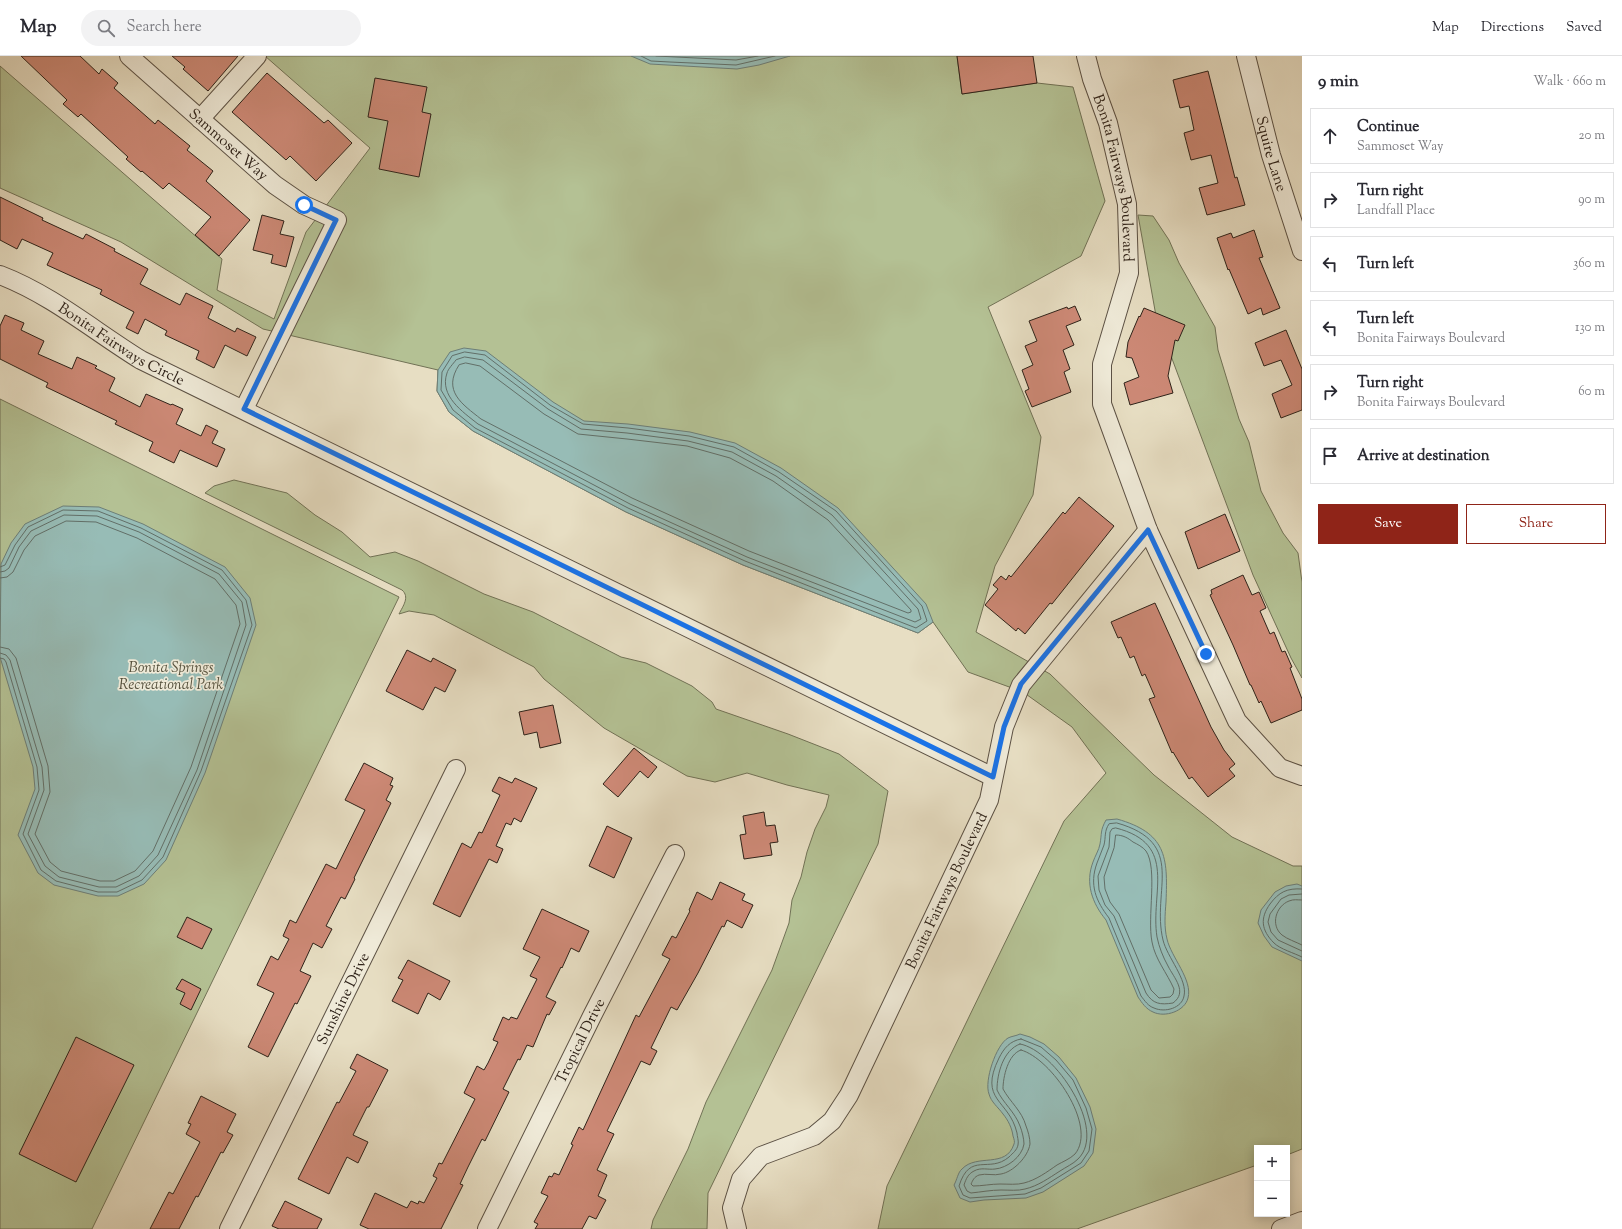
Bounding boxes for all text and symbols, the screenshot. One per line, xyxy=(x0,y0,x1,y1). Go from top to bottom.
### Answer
search box xyxy=(81,10,361,46)
text: Map xyxy=(20,14,57,41)
icon: search xyxy=(95,17,117,39)
text: Search here xyxy=(127,17,202,38)
text: Map xyxy=(1432,18,1459,38)
text: Directions xyxy=(1481,18,1544,38)
text: Saved xyxy=(1566,18,1602,38)
text: 9 min xyxy=(1318,70,1359,94)
text: Walk · 660 m xyxy=(1533,73,1606,91)
street label: Bonita Fairways Boulevard xyxy=(1086,92,1138,263)
street label: Sammoset Way xyxy=(183,104,272,186)
street label: Squire Lane xyxy=(1250,114,1291,195)
text: Continue xyxy=(1357,117,1419,138)
icon: ahead xyxy=(1319,125,1341,147)
text: 20 m xyxy=(1579,127,1605,145)
text: Sammoset Way xyxy=(1357,138,1444,156)
text: Turn right xyxy=(1357,181,1423,202)
icon: right xyxy=(1319,189,1341,211)
text: 90 m xyxy=(1578,191,1605,209)
route start xyxy=(295,196,313,214)
text: Landfall Place xyxy=(1357,202,1435,220)
icon: left xyxy=(1319,253,1341,275)
text: Turn left xyxy=(1357,254,1414,275)
text: 360 m xyxy=(1573,255,1605,273)
street label: Bonita Fairways Circle xyxy=(53,298,188,392)
text: Turn left xyxy=(1357,309,1414,330)
icon: left xyxy=(1319,317,1341,339)
text: 130 m xyxy=(1575,319,1605,337)
text: Bonita Fairways Boulevard xyxy=(1357,330,1505,348)
text: Turn right xyxy=(1357,373,1423,394)
icon: right xyxy=(1319,381,1341,403)
text: 60 m xyxy=(1578,383,1605,401)
text: Bonita Fairways Boulevard xyxy=(1357,394,1505,412)
icon: arrive xyxy=(1319,445,1341,467)
text: Arrive at destination xyxy=(1357,446,1490,467)
button: Save xyxy=(1318,504,1458,544)
button: Share xyxy=(1466,504,1606,544)
route end xyxy=(1197,645,1215,663)
park label: Bonita Springs Recreational Park xyxy=(119,658,223,696)
street label: Bonita Fairways Boulevard xyxy=(901,809,994,973)
street label: Sunshine Drive xyxy=(312,949,376,1049)
street label: Tropical Drive xyxy=(551,995,611,1088)
map controls xyxy=(1254,1145,1290,1217)
button: + xyxy=(1254,1145,1290,1181)
button: − xyxy=(1254,1181,1290,1217)

